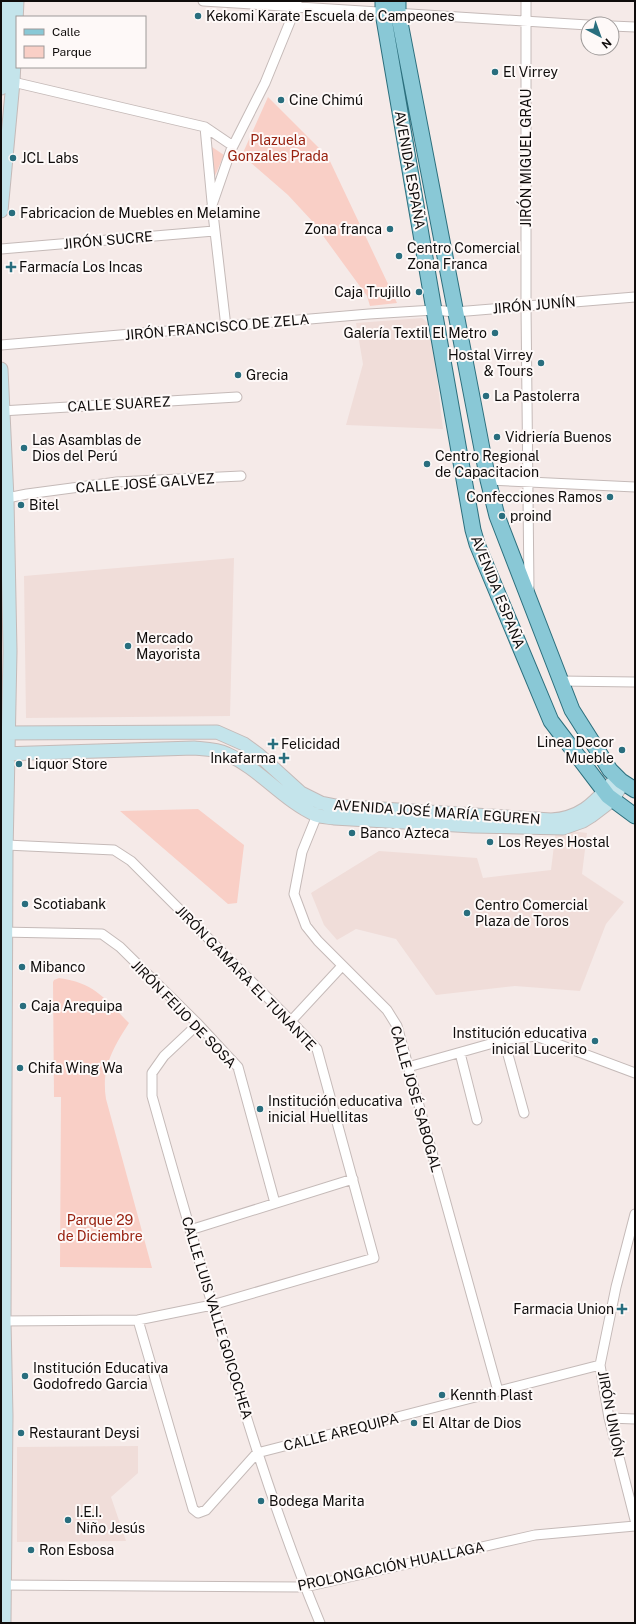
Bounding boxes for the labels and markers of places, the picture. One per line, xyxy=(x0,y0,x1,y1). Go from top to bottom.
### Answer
place label: Kekomi Karate Escuela de Campeones xyxy=(206,8,454,24)
marker: Kekomi Karate Escuela de Campeones xyxy=(193,11,203,21)
place label: El Virrey xyxy=(503,64,558,80)
marker: El Virrey xyxy=(490,67,500,77)
place label: Cine Chimú xyxy=(289,92,363,108)
marker: Cine Chimú xyxy=(276,95,286,105)
place label: JCL Labs xyxy=(21,150,79,166)
marker: JCL Labs xyxy=(8,153,18,163)
place label: Fabricacion de Muebles en Melamine xyxy=(20,205,260,221)
marker: Fabricacion de Muebles en Melamine xyxy=(7,208,17,218)
place label: Zona franca xyxy=(304,221,382,237)
marker: Zona franca xyxy=(385,224,395,234)
place label: Centro Comercial Zona Franca xyxy=(407,240,520,272)
marker: Centro Comercial Zona Franca xyxy=(394,251,404,261)
place label: Farmacía Los Incas xyxy=(19,259,143,275)
marker: Farmacía Los Incas xyxy=(6,262,16,272)
place label: Caja Trujillo xyxy=(334,284,411,300)
marker: Caja Trujillo xyxy=(414,287,424,297)
place label: Galería Textil El Metro xyxy=(343,325,487,341)
marker: Galería Textil El Metro xyxy=(490,328,500,338)
place label: Hostal Virrey & Tours xyxy=(448,347,533,379)
marker: Hostal Virrey & Tours xyxy=(536,358,546,368)
place label: Grecia xyxy=(246,367,288,383)
marker: Grecia xyxy=(233,370,243,380)
place label: La Pastolerra xyxy=(494,388,580,404)
marker: La Pastolerra xyxy=(481,391,491,401)
place label: Vidriería Buenos xyxy=(505,429,612,445)
place label: Las Asamblas de Dios del Perú xyxy=(32,432,141,464)
marker: Vidriería Buenos xyxy=(492,432,502,442)
marker: Las Asamblas de Dios del Perú xyxy=(19,443,29,453)
place label: Centro Regional de Capacitacion xyxy=(435,448,540,480)
marker: Centro Regional de Capacitacion xyxy=(422,459,432,469)
place label: Confecciones Ramos xyxy=(466,489,602,505)
marker: Confecciones Ramos xyxy=(605,492,615,502)
place label: Bitel xyxy=(29,497,59,513)
marker: Bitel xyxy=(16,500,26,510)
place label: proind xyxy=(510,508,552,524)
marker: proind xyxy=(497,511,507,521)
place label: Mercado Mayorista xyxy=(136,630,200,662)
marker: Mercado Mayorista xyxy=(123,641,133,651)
place label: Linea Decor Mueble xyxy=(537,734,614,766)
place label: Felicidad xyxy=(281,736,340,752)
marker: Felicidad xyxy=(268,739,278,749)
marker: Linea Decor Mueble xyxy=(617,745,627,755)
place label: Inkafarma xyxy=(210,750,276,766)
marker: Inkafarma xyxy=(279,753,289,763)
place label: Liquor Store xyxy=(27,756,107,772)
marker: Liquor Store xyxy=(14,759,24,769)
place label: Banco Azteca xyxy=(360,825,449,841)
marker: Banco Azteca xyxy=(347,828,357,838)
place label: Los Reyes Hostal xyxy=(498,834,610,850)
marker: Los Reyes Hostal xyxy=(485,837,495,847)
place label: Scotiabank xyxy=(33,896,106,912)
place label: Centro Comercial Plaza de Toros xyxy=(475,897,588,929)
marker: Scotiabank xyxy=(20,899,30,909)
marker: Centro Comercial Plaza de Toros xyxy=(462,908,472,918)
place label: Mibanco xyxy=(30,959,86,975)
marker: Mibanco xyxy=(17,962,27,972)
place label: Caja Arequipa xyxy=(31,998,122,1014)
marker: Caja Arequipa xyxy=(18,1001,28,1011)
place label: Institución educativa inicial Lucerito xyxy=(453,1025,587,1057)
marker: Institución educativa inicial Lucerito xyxy=(590,1036,600,1046)
place label: Chifa Wing Wa xyxy=(28,1060,123,1076)
marker: Chifa Wing Wa xyxy=(15,1063,25,1073)
place label: Institución educativa inicial Huellitas xyxy=(268,1093,402,1125)
marker: Institución educativa inicial Huellitas xyxy=(255,1104,265,1114)
place label: Farmacia Union xyxy=(513,1301,614,1317)
marker: Farmacia Union xyxy=(617,1304,627,1314)
place label: Institución Educativa Godofredo Garcia xyxy=(33,1360,168,1392)
marker: Institución Educativa Godofredo Garcia xyxy=(20,1371,30,1381)
place label: Kennth Plast xyxy=(450,1387,533,1403)
marker: Kennth Plast xyxy=(437,1390,447,1400)
place label: El Altar de Dios xyxy=(422,1415,521,1431)
marker: El Altar de Dios xyxy=(409,1418,419,1428)
place label: Restaurant Deysi xyxy=(29,1425,139,1441)
marker: Restaurant Deysi xyxy=(16,1428,26,1438)
place label: Bodega Marita xyxy=(269,1493,364,1509)
marker: Bodega Marita xyxy=(256,1496,266,1506)
place label: I.E.I. Niño Jesús xyxy=(76,1504,145,1536)
marker: I.E.I. Niño Jesús xyxy=(63,1515,73,1525)
place label: Ron Esbosa xyxy=(39,1542,114,1558)
marker: Ron Esbosa xyxy=(26,1545,36,1555)

